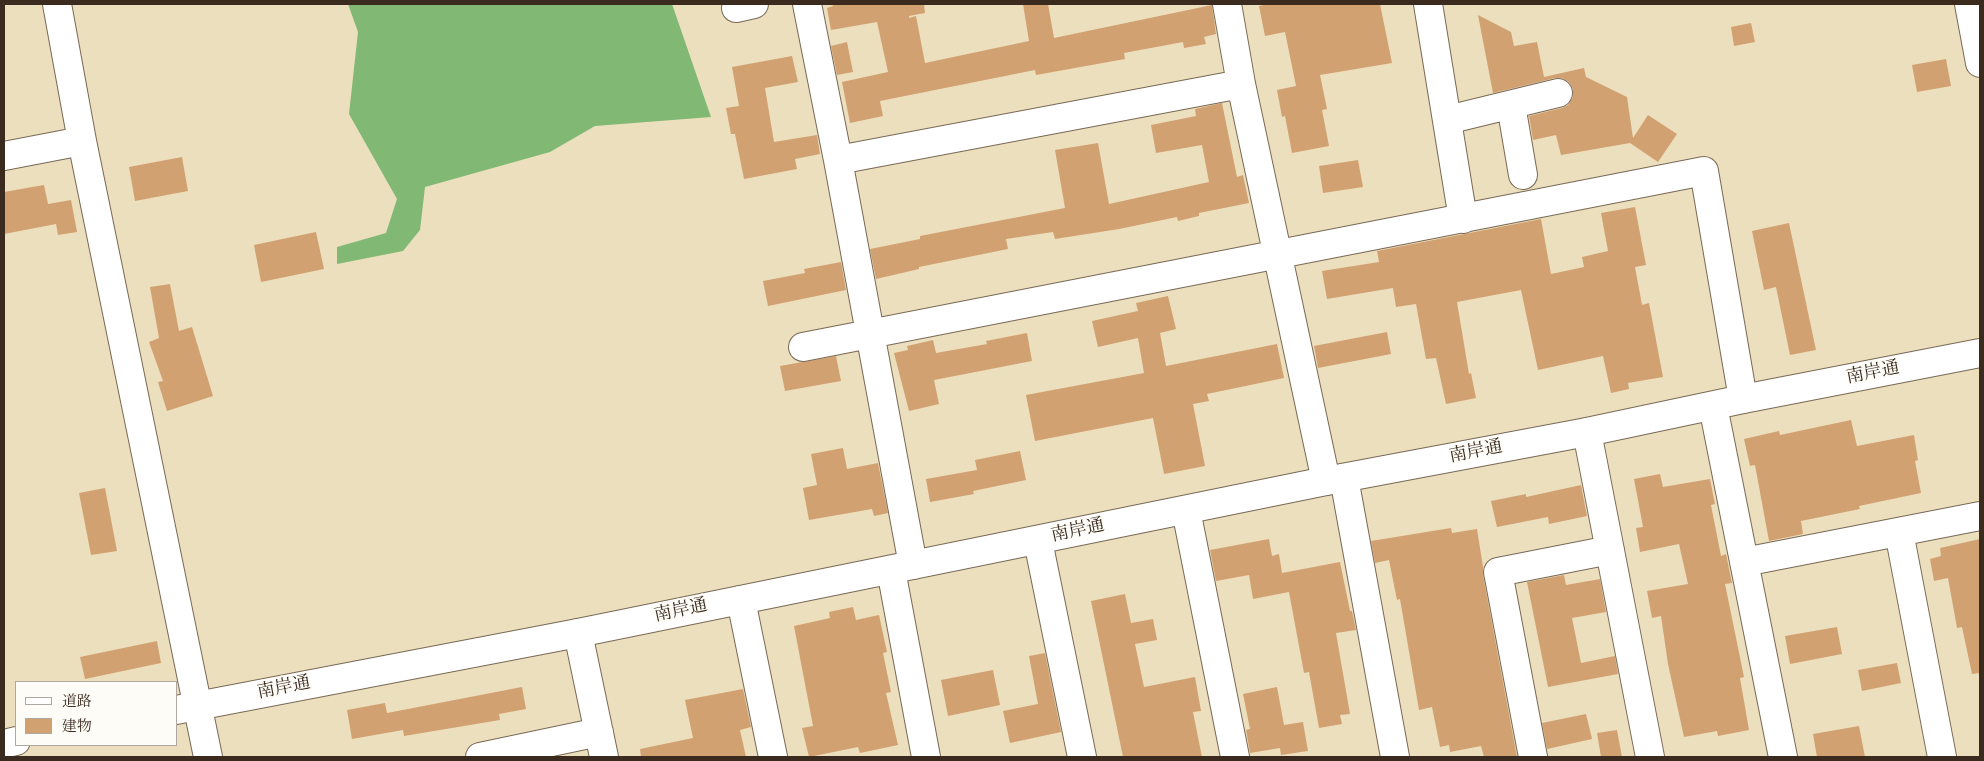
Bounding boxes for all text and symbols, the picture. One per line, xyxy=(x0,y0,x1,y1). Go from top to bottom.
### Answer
street label: 南岸通 xyxy=(1844,358,1902,390)
street label: 南岸通 xyxy=(1447,437,1505,469)
street label: 南岸通 xyxy=(1049,516,1107,548)
street label: 南岸通 xyxy=(652,596,710,628)
street label: 南岸通 xyxy=(255,673,313,705)
legend xyxy=(15,681,178,746)
text: 道路 xyxy=(62,692,92,713)
text: 建物 xyxy=(62,717,92,738)

